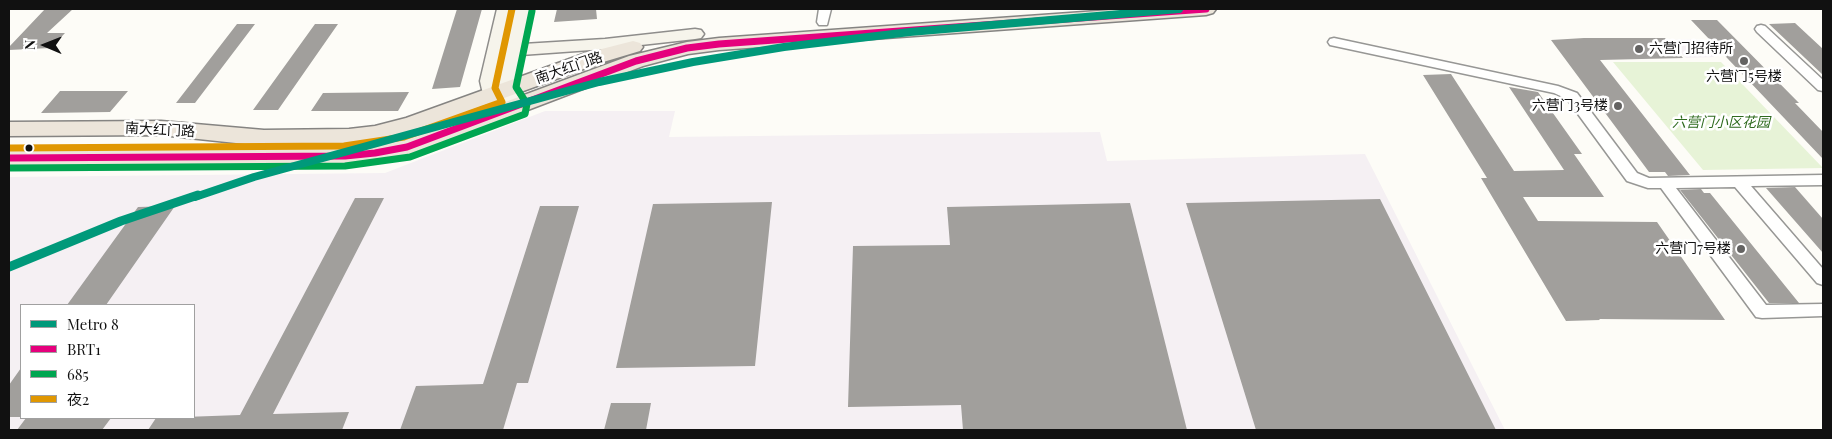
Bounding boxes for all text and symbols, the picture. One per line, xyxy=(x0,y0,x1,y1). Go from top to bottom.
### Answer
north arrow xyxy=(20,20,70,70)
text: N xyxy=(20,40,39,50)
place label: 六营门招待所 xyxy=(1649,41,1733,57)
marker: 六营门招待所 xyxy=(1633,43,1645,55)
street label: 南大红门路 xyxy=(533,49,605,87)
marker: 六营门5号楼 xyxy=(1738,55,1750,67)
place label: 六营门5号楼 xyxy=(1706,69,1782,85)
place label: 六营门3号楼 xyxy=(1532,98,1608,114)
marker: 六营门3号楼 xyxy=(1612,100,1624,112)
park label: 六营门小区花园 xyxy=(1672,115,1770,131)
street label: 南大红门路 xyxy=(125,120,195,140)
unlabelled marker xyxy=(24,143,34,153)
place label: 六营门7号楼 xyxy=(1655,241,1731,257)
marker: 六营门7号楼 xyxy=(1735,243,1747,255)
legend xyxy=(20,304,195,419)
text: Metro 8 xyxy=(67,314,119,334)
text: BRT1 xyxy=(67,339,101,359)
text: 685 xyxy=(67,364,89,384)
text: 夜2 xyxy=(67,389,89,409)

